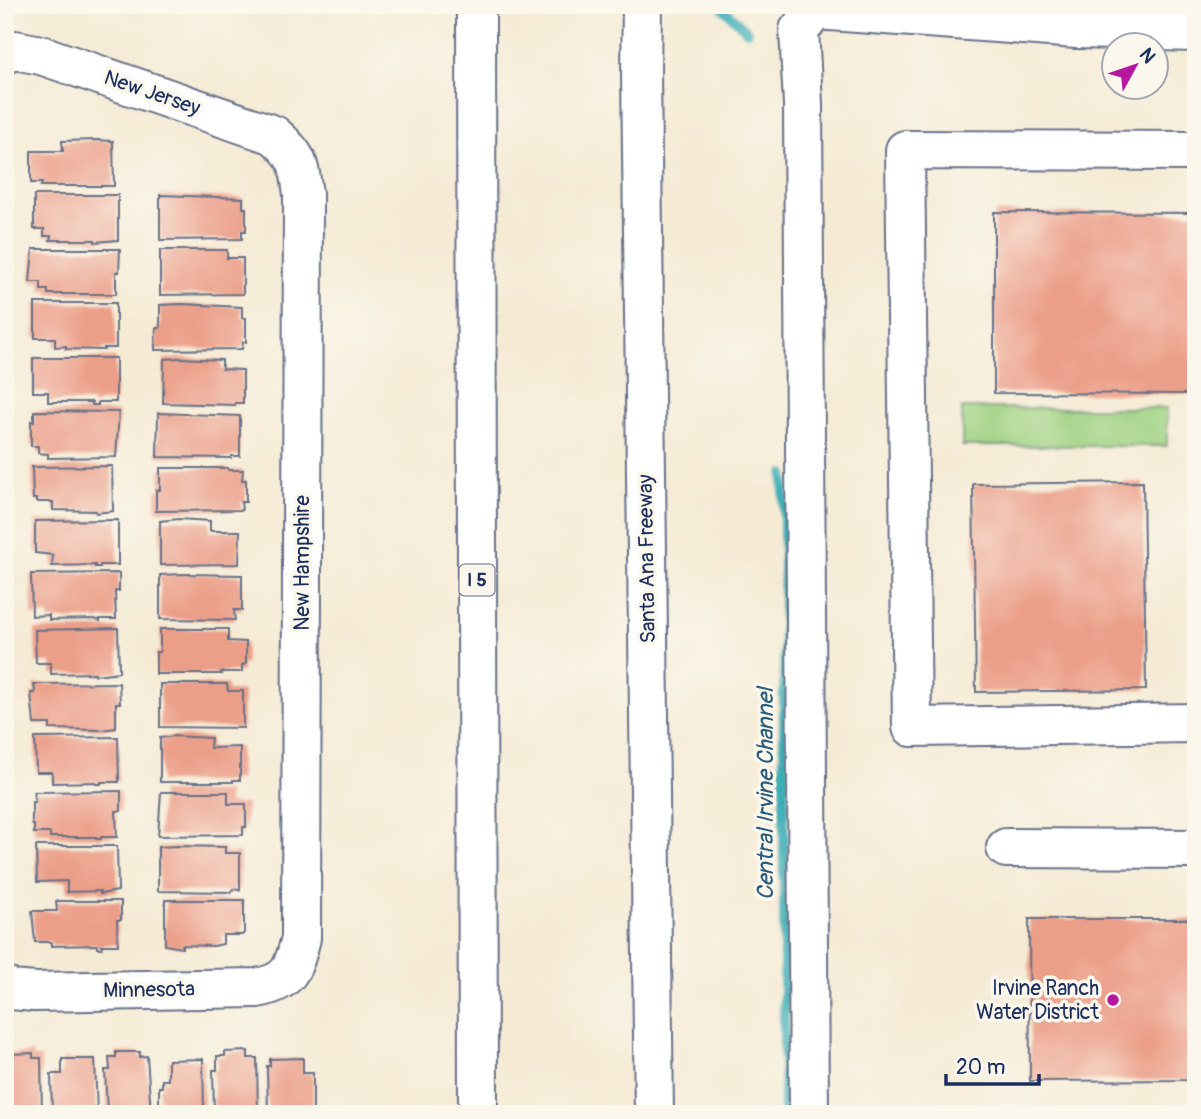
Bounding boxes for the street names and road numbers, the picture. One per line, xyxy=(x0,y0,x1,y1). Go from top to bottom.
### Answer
street label: New Jersey xyxy=(100,64,204,122)
street label: Santa Ana Freeway xyxy=(632,474,662,644)
street label: New Hampshire xyxy=(289,495,316,631)
road number: I 5 xyxy=(460,565,494,596)
street label: Minnesota xyxy=(103,976,195,1004)

